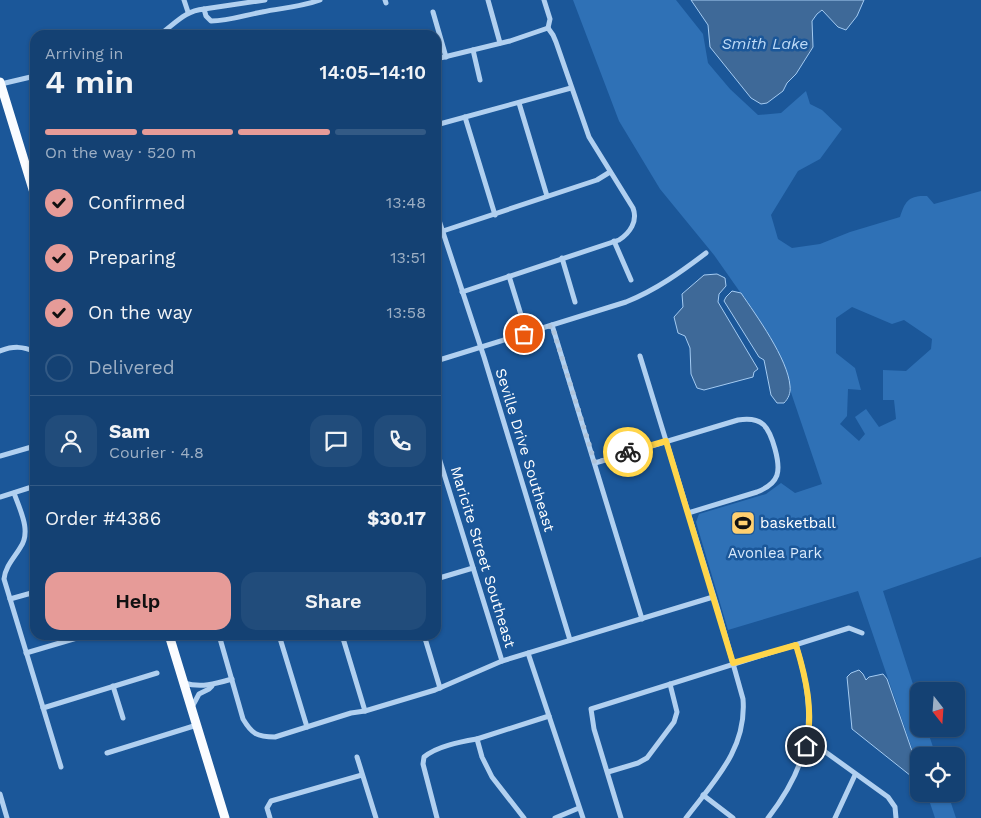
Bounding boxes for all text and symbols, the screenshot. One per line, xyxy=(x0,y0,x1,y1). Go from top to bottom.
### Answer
water label: Smith Lake xyxy=(721,34,809,53)
text: Arriving in xyxy=(45,44,123,63)
text: 14:05–14:10 xyxy=(320,61,426,84)
text: 4 min xyxy=(45,63,134,101)
text: On the way · 520 m xyxy=(45,143,196,162)
icon: check xyxy=(45,189,73,217)
text: Confirmed xyxy=(88,191,185,214)
text: 13:48 xyxy=(386,193,426,212)
icon: check xyxy=(45,244,73,272)
text: Preparing xyxy=(88,246,175,269)
text: 13:51 xyxy=(390,248,426,267)
icon: check xyxy=(45,299,73,327)
text: On the way xyxy=(88,301,192,324)
text: 13:58 xyxy=(387,303,426,322)
pin xyxy=(503,313,545,355)
icon: bag xyxy=(510,320,538,348)
text: Delivered xyxy=(88,356,175,379)
street label: Seville Drive Southeast xyxy=(492,366,559,535)
button: person xyxy=(45,415,97,467)
button: chat xyxy=(310,415,362,467)
button: phone xyxy=(374,415,426,467)
text: Sam xyxy=(109,420,150,443)
courier xyxy=(603,427,653,477)
icon: bike xyxy=(614,438,642,466)
text: Courier · 4.8 xyxy=(109,443,204,462)
street label: Maricite Street Southeast xyxy=(447,464,519,651)
text: Order #4386 xyxy=(45,507,161,530)
text: $30.17 xyxy=(367,507,426,530)
sports icon: basketball xyxy=(730,510,756,536)
place label: basketball xyxy=(760,514,836,532)
park label: Avonlea Park xyxy=(728,544,823,562)
button: Help xyxy=(45,572,231,630)
button: Share xyxy=(241,572,426,630)
north arrow xyxy=(910,682,965,738)
map controls xyxy=(910,682,965,802)
pin xyxy=(785,725,827,767)
icon: home xyxy=(792,732,820,760)
button: locate xyxy=(910,747,965,802)

